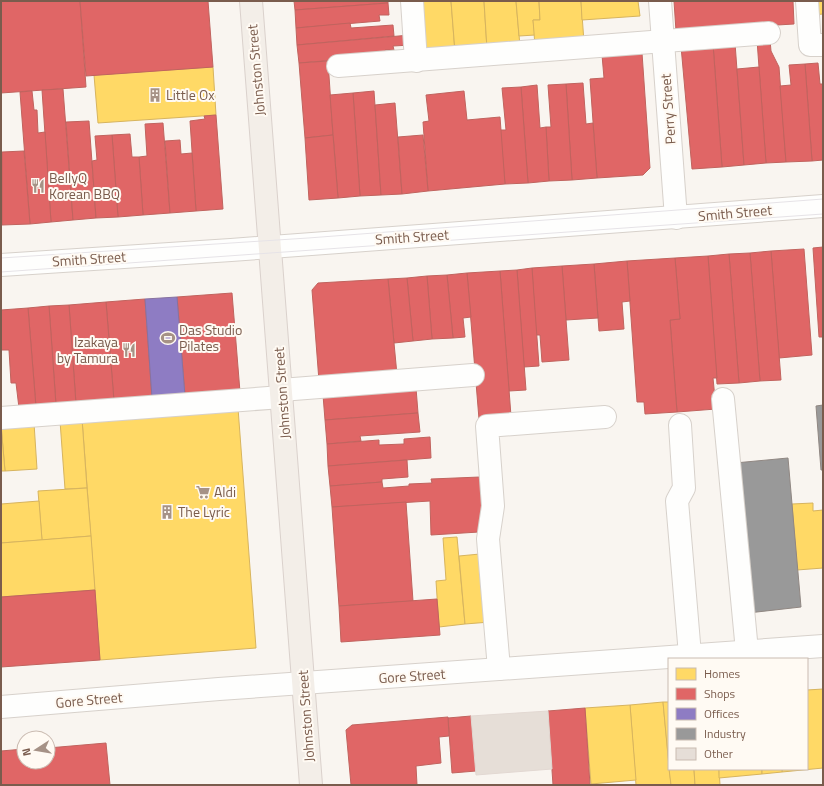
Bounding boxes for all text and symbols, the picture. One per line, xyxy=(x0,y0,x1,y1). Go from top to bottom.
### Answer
street label: Johnston Street xyxy=(241,23,270,117)
street label: Perry Street xyxy=(655,73,680,145)
place label: Little Ox xyxy=(166,84,215,105)
building icon: Little Ox xyxy=(147,87,163,103)
place label: BellyQ Korean BBQ xyxy=(49,167,120,204)
restaurant icon: BellyQ Korean BBQ xyxy=(30,178,46,194)
street label: Smith Street xyxy=(697,199,773,226)
street label: Smith Street xyxy=(374,223,450,250)
street label: Smith Street xyxy=(51,245,127,272)
place label: Das Studio Pilates xyxy=(179,319,242,356)
sports icon: Das Studio Pilates xyxy=(160,330,176,346)
place label: Izakaya by Tamura xyxy=(57,331,118,368)
restaurant icon: Izakaya by Tamura xyxy=(121,342,137,358)
street label: Johnston Street xyxy=(268,346,295,440)
place label: Aldi xyxy=(214,481,236,502)
supermarket icon: Aldi xyxy=(195,484,211,500)
place label: The Lyric xyxy=(178,501,230,522)
building icon: The Lyric xyxy=(159,504,175,520)
legend xyxy=(668,658,808,770)
street label: Gore Street xyxy=(378,663,446,688)
text: Homes xyxy=(704,664,740,683)
street label: Johnston Street xyxy=(292,669,319,763)
text: Shops xyxy=(704,684,736,703)
street label: Gore Street xyxy=(55,686,123,713)
text: Offices xyxy=(704,704,740,723)
text: Industry xyxy=(704,724,746,743)
north arrow xyxy=(16,730,56,770)
text: Other xyxy=(704,744,733,763)
text: N xyxy=(18,747,35,757)

